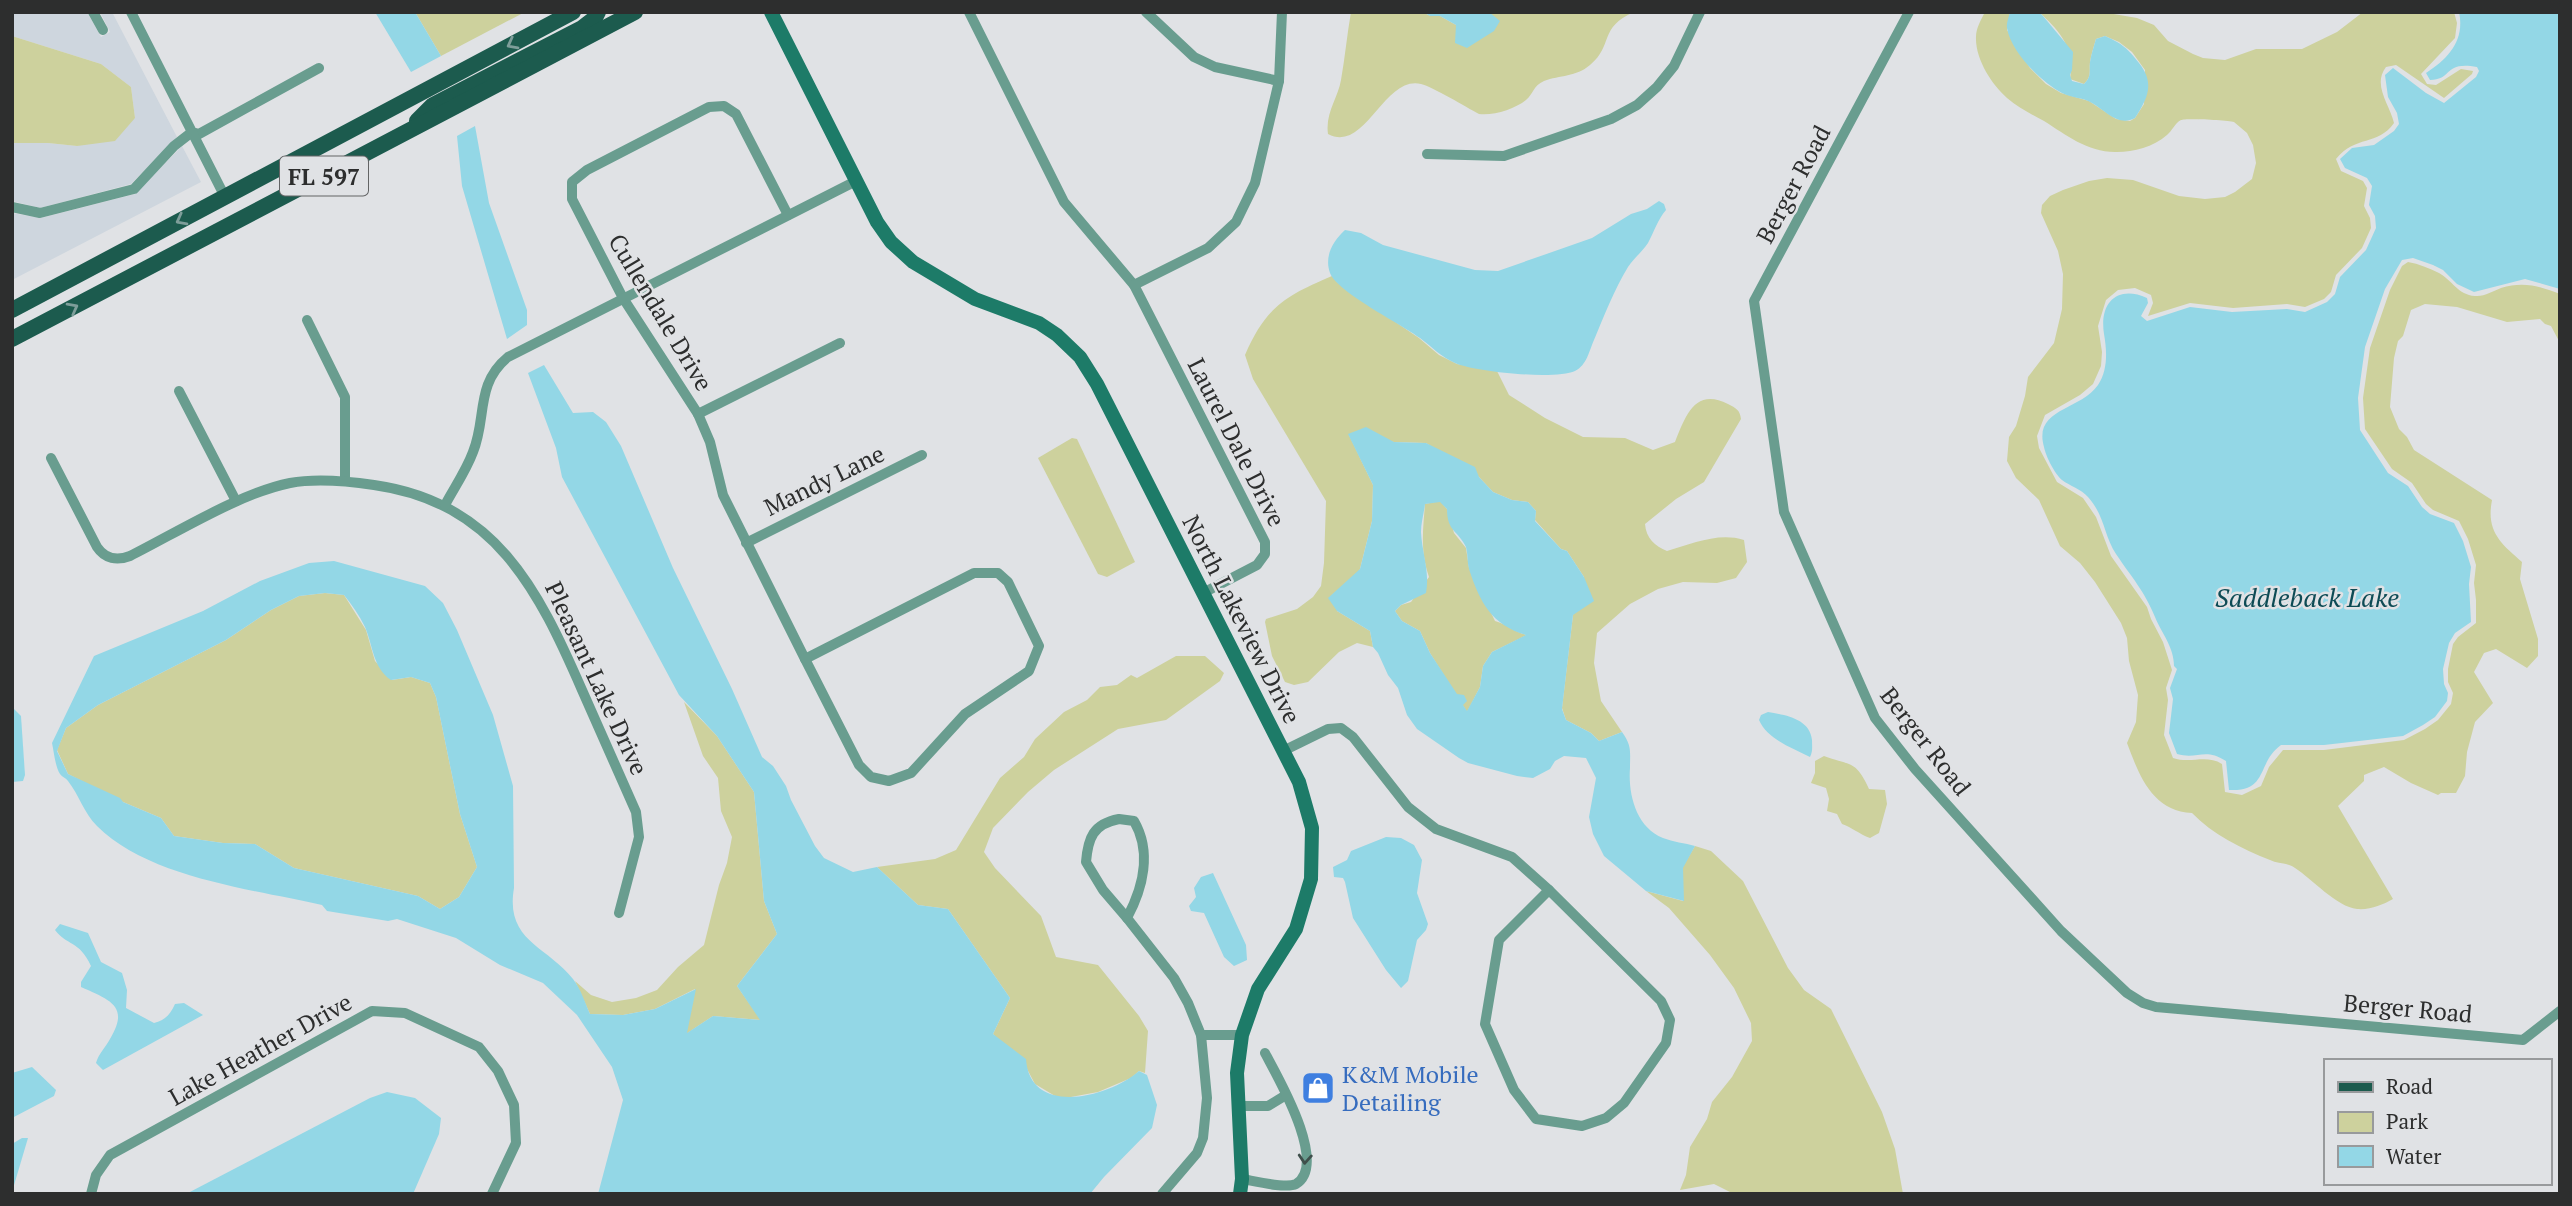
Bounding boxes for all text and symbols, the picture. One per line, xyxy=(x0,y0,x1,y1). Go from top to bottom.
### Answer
one-way arrow xyxy=(507,36,519,49)
street label: Berger Road xyxy=(1749,119,1837,249)
road number: FL 597 xyxy=(280,156,368,196)
one-way arrow xyxy=(176,211,189,225)
street label: Cullendale Drive xyxy=(601,228,721,396)
one-way arrow xyxy=(66,302,78,316)
street label: Laurel Dale Drive xyxy=(1181,352,1293,532)
street label: Mandy Lane xyxy=(759,437,889,523)
street label: North Lakeview Drive xyxy=(1176,509,1308,729)
street label: Pleasant Lake Drive xyxy=(538,576,656,780)
water label: Saddleback Lake xyxy=(2215,580,2399,614)
street label: Berger Road xyxy=(1874,680,1978,802)
street label: Lake Heather Drive xyxy=(163,985,357,1113)
street label: Berger Road xyxy=(2342,986,2474,1030)
place label: K&M Mobile Detailing xyxy=(1342,1058,1479,1118)
legend xyxy=(2324,1059,2551,1185)
shop icon: K&M Mobile Detailing xyxy=(1299,1069,1337,1107)
text: Road xyxy=(2386,1072,2433,1100)
text: Park xyxy=(2386,1107,2428,1135)
text: Water xyxy=(2386,1142,2441,1170)
one-way arrow xyxy=(1298,1154,1313,1165)

